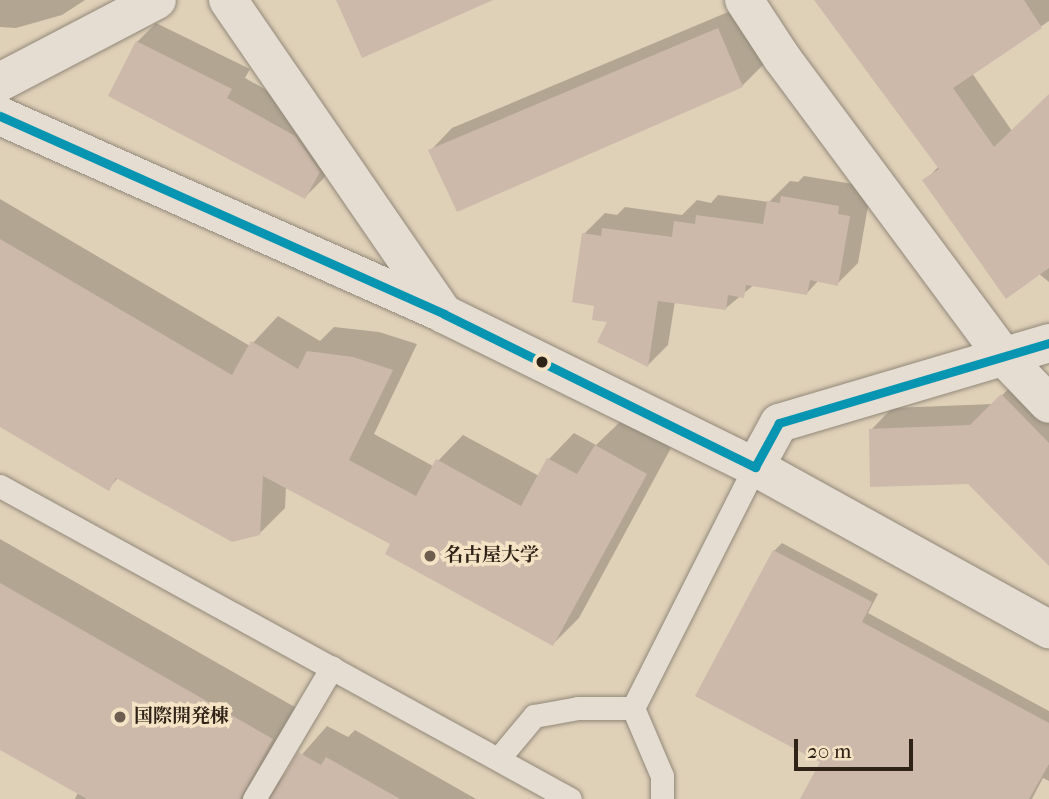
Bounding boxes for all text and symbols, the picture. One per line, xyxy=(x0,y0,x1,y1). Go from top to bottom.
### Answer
unlabelled marker xyxy=(535,355,549,369)
place label: 名古屋大学 xyxy=(444,545,539,567)
marker: 名古屋大学 xyxy=(422,548,438,564)
place label: 国際開発棟 xyxy=(134,706,229,728)
marker: 国際開発棟 xyxy=(112,709,128,725)
scale bar xyxy=(797,726,916,770)
text: 20 m xyxy=(807,739,851,763)

